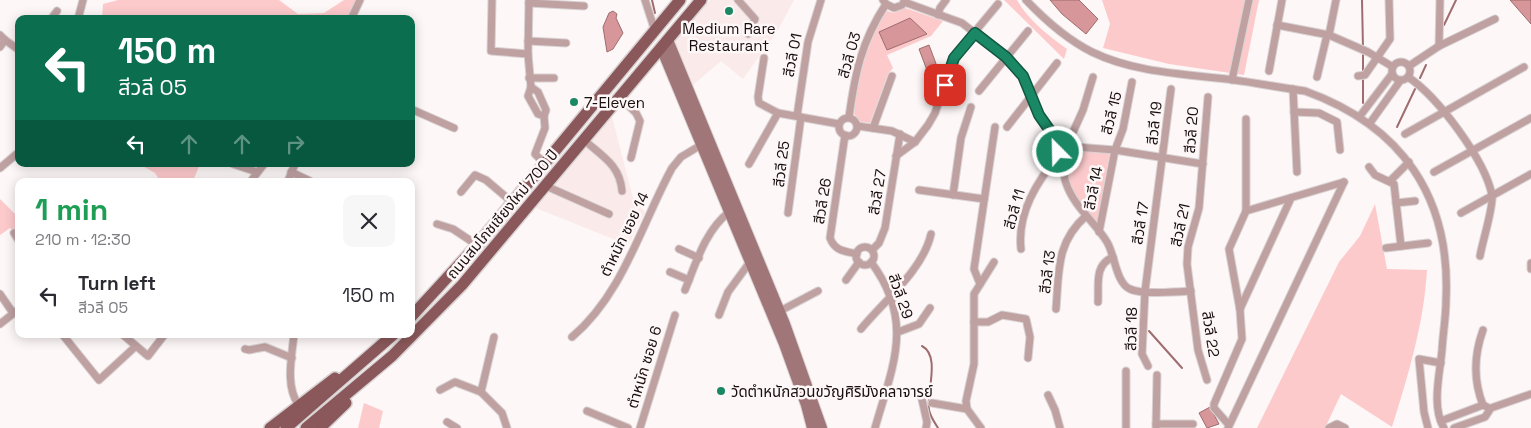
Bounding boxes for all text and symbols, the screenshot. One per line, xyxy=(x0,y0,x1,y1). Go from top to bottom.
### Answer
marker: Medium Rare Restaurant xyxy=(723,5,735,17)
place label: Medium Rare Restaurant xyxy=(682,19,776,55)
text: 150 m xyxy=(118,29,216,73)
street label: สีวลี 03 xyxy=(833,30,865,80)
street label: สีวลี 01 xyxy=(778,31,806,79)
icon: left xyxy=(35,35,100,100)
pin xyxy=(924,64,966,106)
icon: arrive xyxy=(931,71,959,99)
text: สีวลี 05 xyxy=(118,73,187,101)
street label: สีวลี 15 xyxy=(1097,90,1125,136)
place label: 7-Eleven xyxy=(584,93,645,112)
marker: 7-Eleven xyxy=(568,96,580,108)
street label: สีวลี 19 xyxy=(1142,100,1166,146)
street label: สีวลี 20 xyxy=(1180,106,1202,154)
position arrow xyxy=(1031,125,1083,177)
icon: left xyxy=(122,130,150,158)
icon: ahead xyxy=(175,130,203,158)
icon: ahead xyxy=(228,130,256,158)
icon: right xyxy=(281,130,309,158)
street label: สีวลี 25 xyxy=(769,140,793,188)
street label: ถนนสมโภชเชียงใหม่ 700 ปี xyxy=(442,145,562,283)
street label: สีวลี 14 xyxy=(1079,165,1107,211)
street label: สีวลี 27 xyxy=(864,168,890,216)
street label: สีวลี 26 xyxy=(809,176,835,226)
street label: สีวลี 11 xyxy=(999,187,1029,231)
street label: ตำหนัก ซอย 14 xyxy=(595,189,653,279)
text: 1 min xyxy=(35,190,108,229)
button: close xyxy=(343,195,395,247)
street label: สีวลี 17 xyxy=(1127,200,1153,246)
street label: สีวลี 21 xyxy=(1166,202,1194,248)
text: 210 m · 12:30 xyxy=(35,229,131,250)
street label: สีวลี 13 xyxy=(1035,249,1059,295)
text: Turn left xyxy=(78,271,156,296)
street label: สีวลี 29 xyxy=(884,271,918,321)
icon: left xyxy=(35,282,63,310)
text: 150 m xyxy=(342,283,395,308)
text: สีวลี 05 xyxy=(78,297,128,318)
street label: สีวลี 18 xyxy=(1121,307,1141,351)
street label: สีวลี 22 xyxy=(1198,310,1224,358)
street label: ตำหนัก ซอย 6 xyxy=(622,323,666,411)
place label: วัดตำหนักสวนขวัญศิริมังคลาจารย์ xyxy=(731,382,933,401)
marker: วัดตำหนักสวนขวัญศิริมังคลาจารย์ xyxy=(715,385,727,397)

